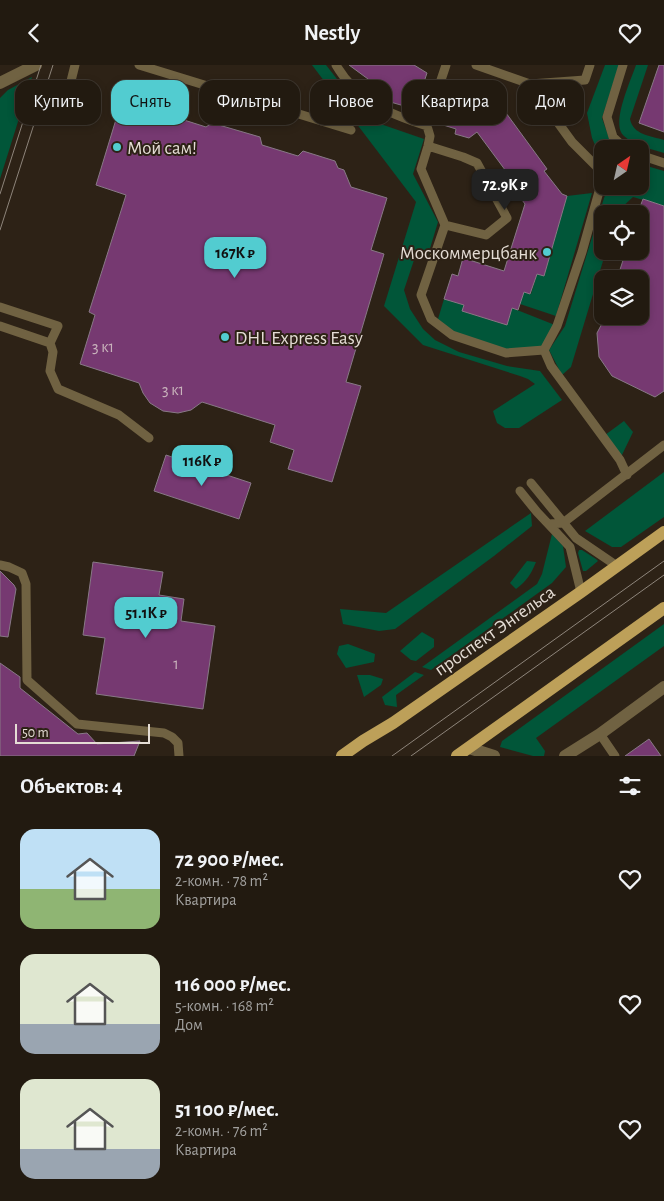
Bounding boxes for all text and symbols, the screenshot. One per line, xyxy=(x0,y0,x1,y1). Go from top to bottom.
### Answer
icon: back xyxy=(20,19,48,47)
icon: heart xyxy=(616,19,644,47)
text: Nestly xyxy=(304,22,360,44)
chip: Купить xyxy=(15,80,101,125)
chip: Снять xyxy=(111,80,189,125)
chip: Фильтры xyxy=(199,80,300,125)
chip: Новое xyxy=(310,80,392,125)
chip: Квартира xyxy=(402,80,507,125)
chip: Дом xyxy=(517,80,584,125)
place label: Мой сам! xyxy=(127,139,197,158)
north arrow xyxy=(594,140,649,195)
map controls xyxy=(594,140,649,325)
marker: Мой сам! xyxy=(111,141,123,153)
pin: 72.9K ₽ xyxy=(459,169,551,211)
text: 72.9K ₽ xyxy=(482,177,528,193)
button: locate xyxy=(594,205,649,260)
pin: 167K ₽ xyxy=(194,237,276,279)
place label: Москоммерцбанк xyxy=(400,244,537,263)
text: 167K ₽ xyxy=(215,245,255,261)
marker: Москоммерцбанк xyxy=(541,246,553,258)
button: layers xyxy=(594,270,649,325)
place label: DHL Express Easy xyxy=(235,329,363,348)
marker: DHL Express Easy xyxy=(219,331,231,343)
house number: 3 к1 xyxy=(92,339,114,355)
house number: 3 к1 xyxy=(162,382,184,398)
pin: 116K ₽ xyxy=(161,445,243,487)
text: 116K ₽ xyxy=(183,453,221,469)
street label: проспект Энгельса xyxy=(431,582,559,680)
pin: 51.1K ₽ xyxy=(100,597,192,639)
text: 51.1K ₽ xyxy=(125,605,167,621)
house number: 1 xyxy=(173,656,179,672)
scale bar xyxy=(15,721,150,744)
text: 50 m xyxy=(22,726,49,740)
icon: filters xyxy=(616,772,644,800)
text: Объектов: 4 xyxy=(20,776,123,797)
icon: home xyxy=(60,849,120,909)
text: 72 900 ₽/мес. xyxy=(175,849,284,870)
icon: heart xyxy=(616,865,644,893)
text: 2-комн. · 78 m² xyxy=(175,873,268,889)
text: Квартира xyxy=(175,892,237,908)
icon: home xyxy=(60,974,120,1034)
text: 116 000 ₽/мес. xyxy=(175,974,291,995)
icon: heart xyxy=(616,990,644,1018)
text: 5-комн. · 168 m² xyxy=(175,998,274,1014)
text: Дом xyxy=(175,1017,203,1033)
icon: home xyxy=(60,1099,120,1159)
text: 51 100 ₽/мес. xyxy=(175,1099,279,1120)
icon: heart xyxy=(616,1115,644,1143)
text: 2-комн. · 76 m² xyxy=(175,1123,268,1139)
text: Квартира xyxy=(175,1142,237,1158)

